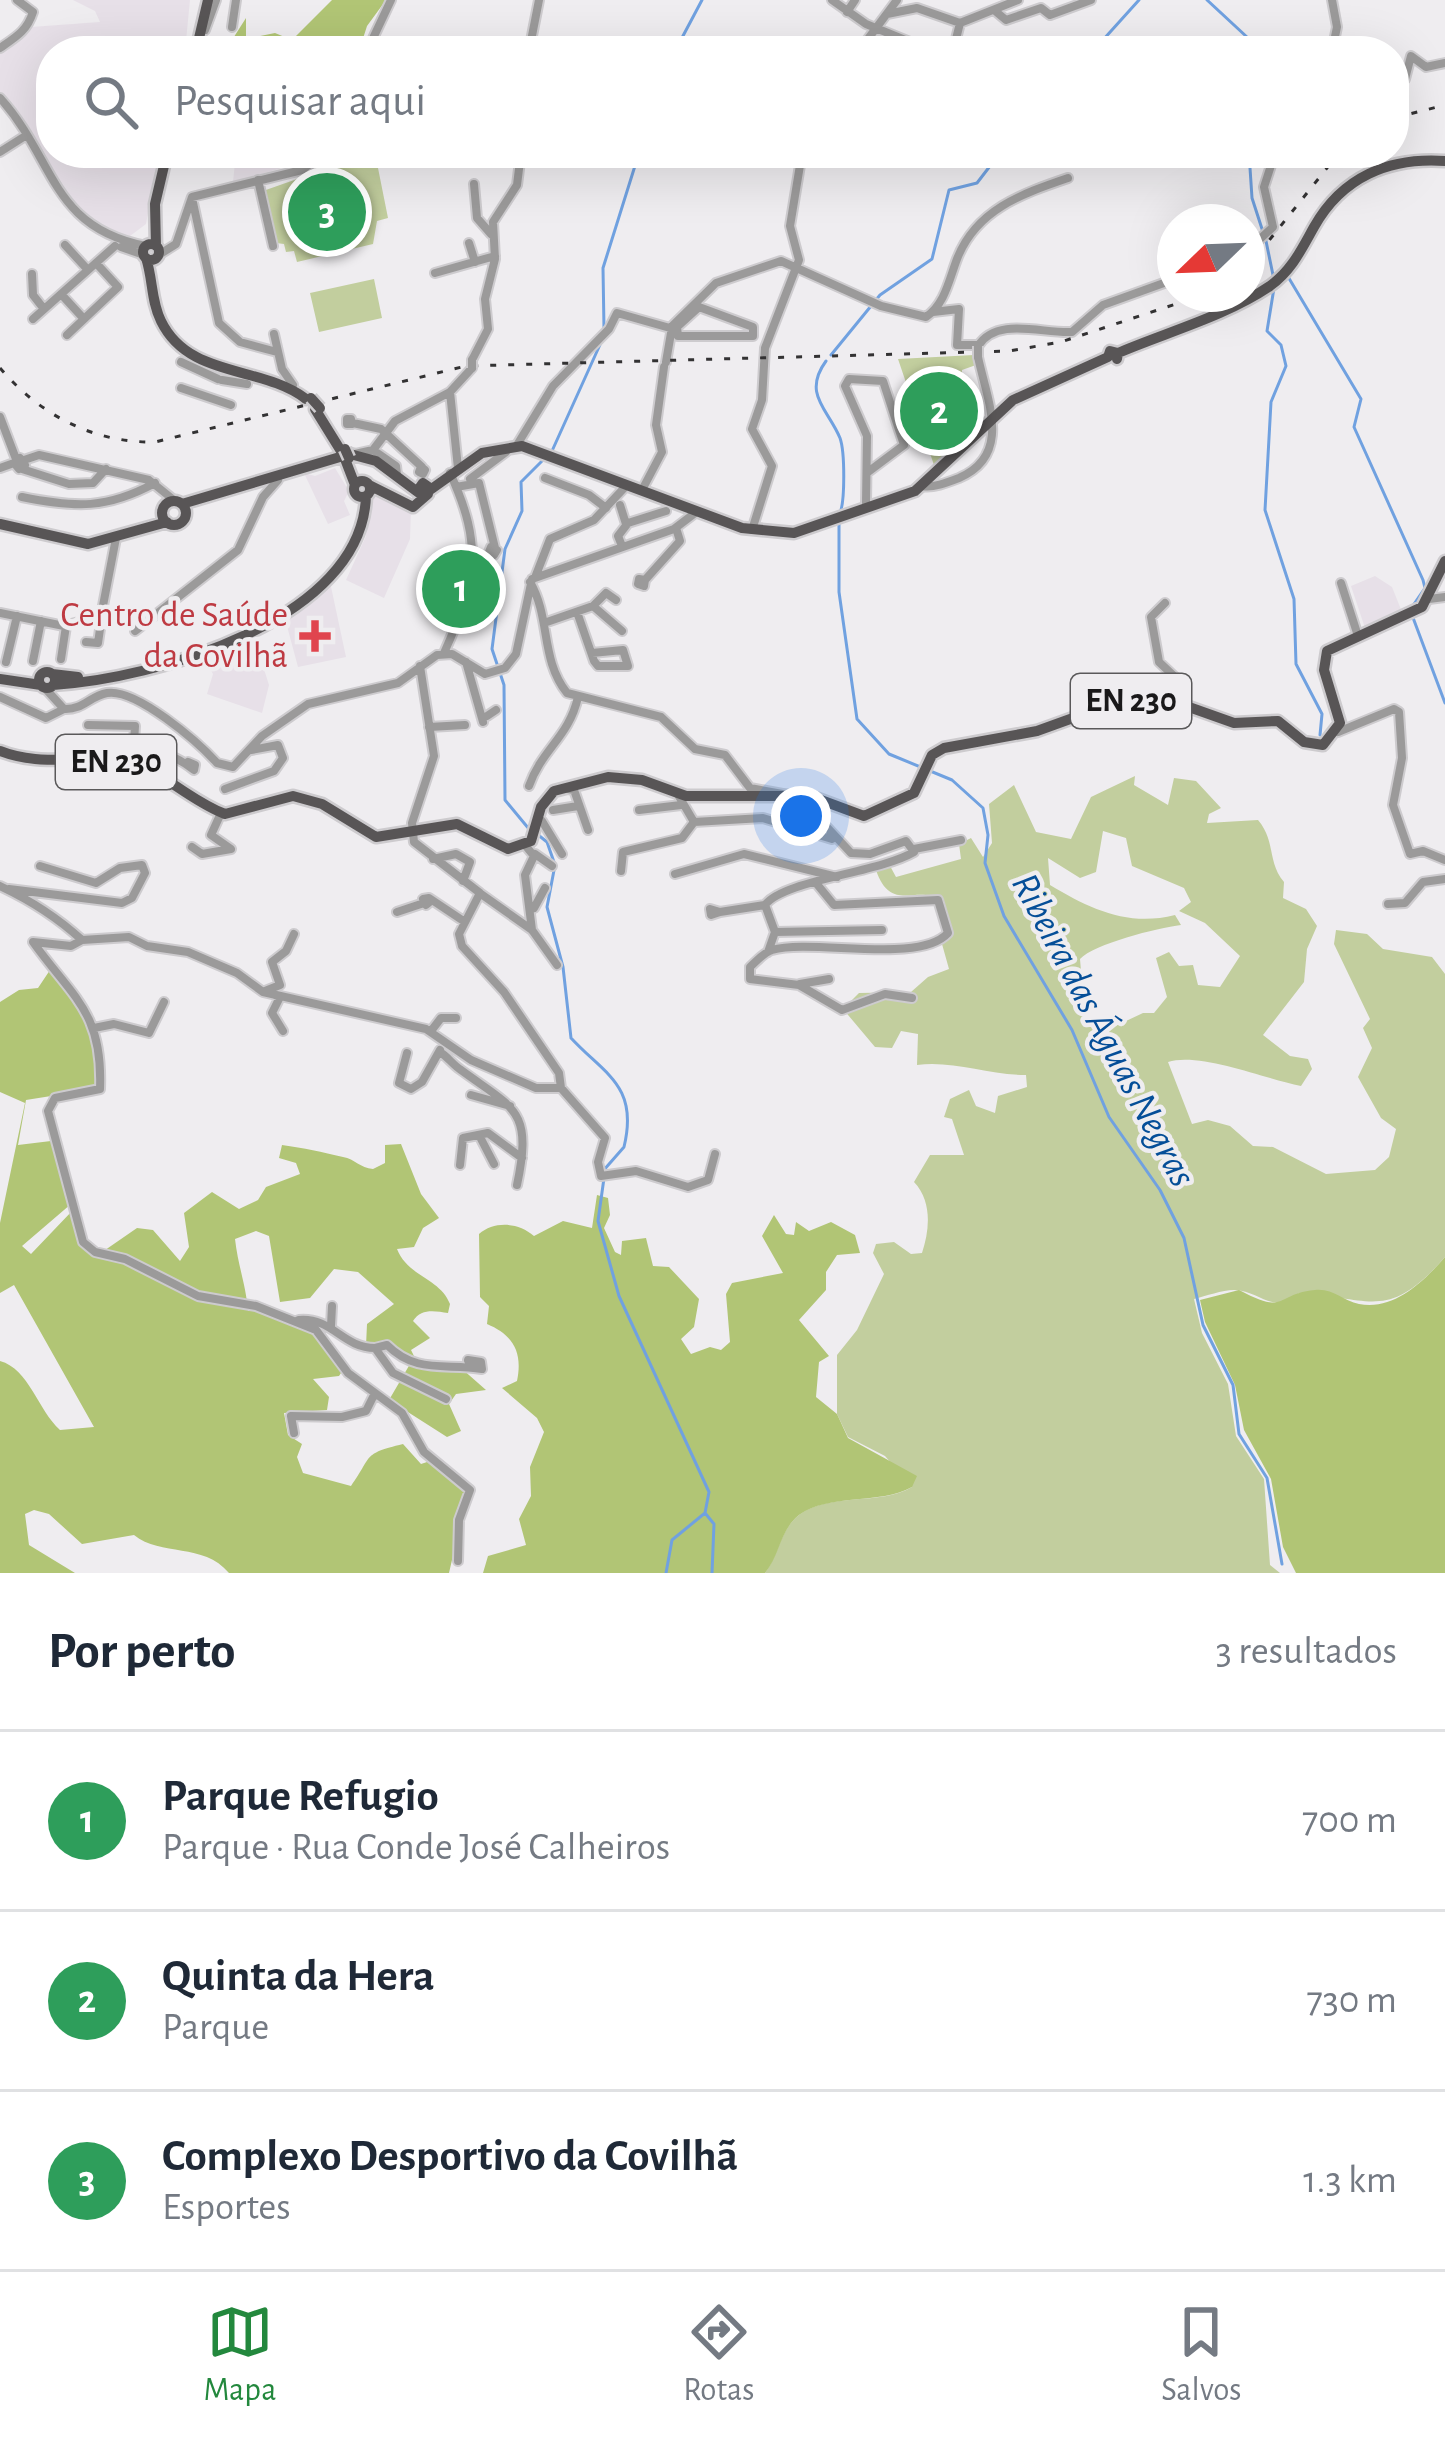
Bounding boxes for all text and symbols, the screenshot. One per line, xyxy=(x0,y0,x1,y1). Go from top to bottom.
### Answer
search box xyxy=(36,36,1409,168)
icon: search xyxy=(78,69,144,135)
text: Pesquisar aqui xyxy=(174,79,426,124)
pin: 3 xyxy=(288,167,366,257)
north arrow xyxy=(1157,204,1265,312)
pin: 2 xyxy=(900,366,978,456)
pin: 1 xyxy=(422,544,500,634)
place label: Centro de Saúde da Covilhã xyxy=(60,597,288,674)
marker: Centro de Saúde da Covilhã xyxy=(299,620,331,652)
road number: EN 230 xyxy=(1071,674,1191,728)
road number: EN 230 xyxy=(56,735,176,789)
your location xyxy=(771,786,831,846)
water label: Ribeira das Águas Negras xyxy=(1004,866,1205,1193)
text: Por perto xyxy=(48,1626,235,1677)
text: 3 resultados xyxy=(1216,1632,1397,1671)
text: Parque Refugio xyxy=(162,1774,439,1819)
text: 1 xyxy=(80,1801,94,1840)
text: 700 m xyxy=(1302,1801,1397,1840)
text: Parque · Rua Conde José Calheiros xyxy=(162,1828,670,1867)
text: Quinta da Hera xyxy=(162,1954,435,1999)
text: 2 xyxy=(78,1981,96,2020)
text: 730 m xyxy=(1306,1981,1397,2020)
text: Parque xyxy=(162,2008,269,2047)
text: Complexo Desportivo da Covilhã xyxy=(162,2134,738,2179)
text: 3 xyxy=(79,2161,95,2200)
text: 1.3 km xyxy=(1303,2161,1397,2200)
text: Esportes xyxy=(162,2188,291,2227)
tab: Mapa xyxy=(203,2299,276,2411)
tab: Rotas xyxy=(683,2299,755,2411)
tab: Salvos xyxy=(1161,2299,1242,2411)

